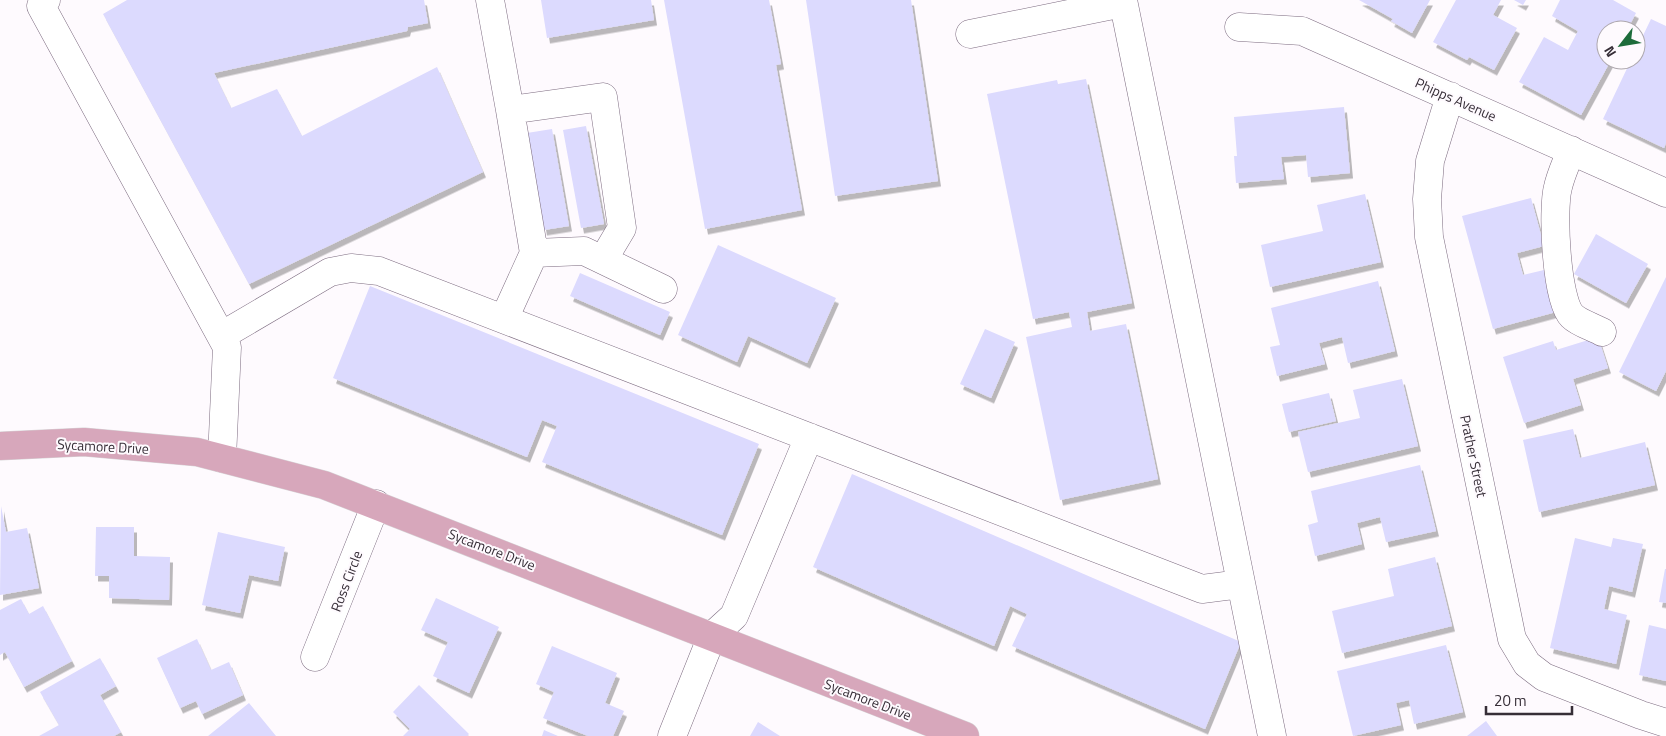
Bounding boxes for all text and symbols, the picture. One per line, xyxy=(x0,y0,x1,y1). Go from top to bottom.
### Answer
north arrow xyxy=(1596,20,1646,70)
text: N xyxy=(1598,42,1621,62)
street label: Phipps Avenue xyxy=(1412,72,1500,126)
street label: Prather Street xyxy=(1455,413,1493,499)
street label: Sycamore Drive xyxy=(57,433,149,459)
street label: Sycamore Drive xyxy=(445,523,539,575)
street label: Ross Circle xyxy=(325,547,367,615)
street label: Sycamore Drive xyxy=(821,673,915,725)
scale bar xyxy=(1486,684,1572,716)
text: 20 m xyxy=(1494,689,1527,712)

